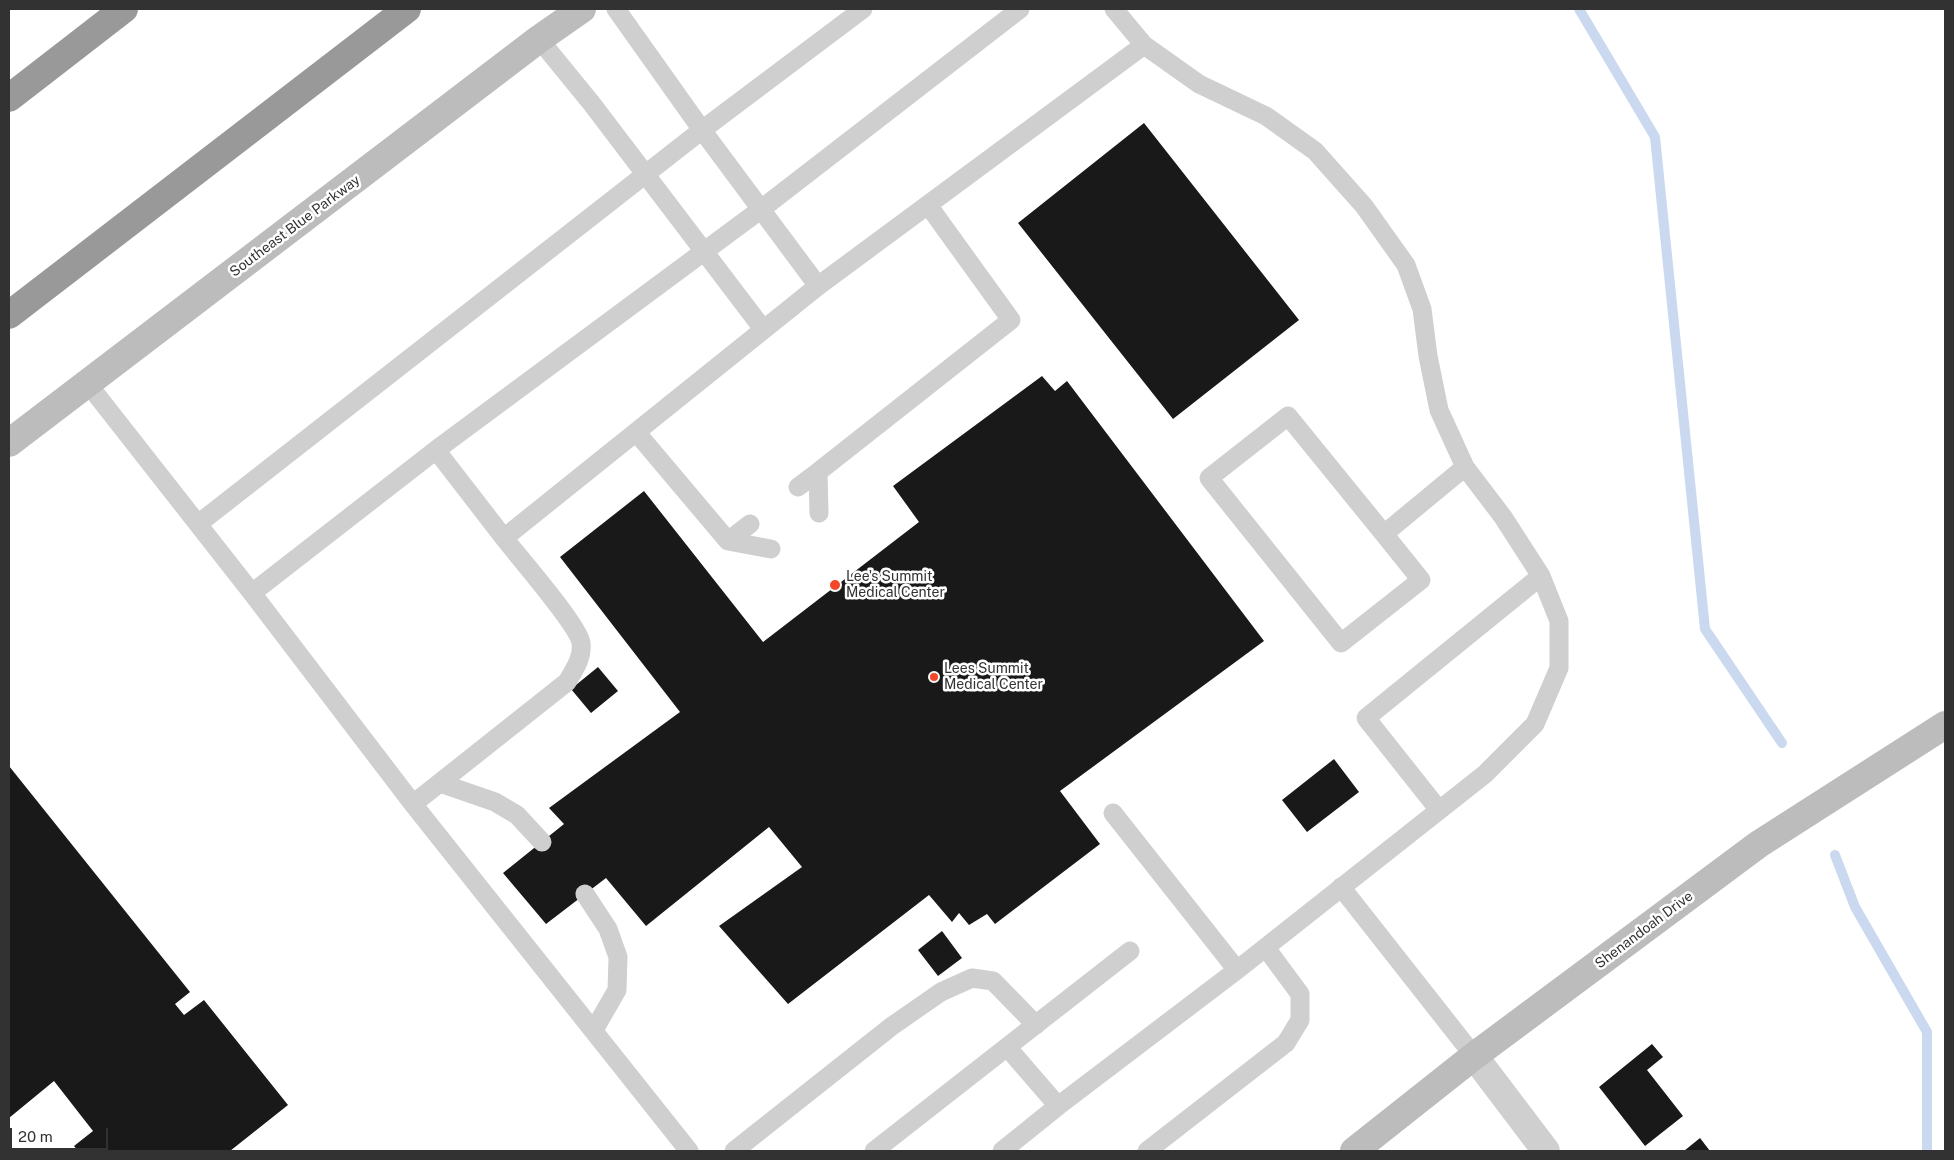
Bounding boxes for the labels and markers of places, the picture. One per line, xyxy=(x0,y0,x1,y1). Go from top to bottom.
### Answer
place label: Lee's Summit Medical Center xyxy=(846,569,945,602)
marker: Lee's Summit Medical Center xyxy=(828,578,842,592)
place label: Lees Summit Medical Center xyxy=(944,661,1043,694)
marker: Lees Summit Medical Center xyxy=(928,671,940,683)

